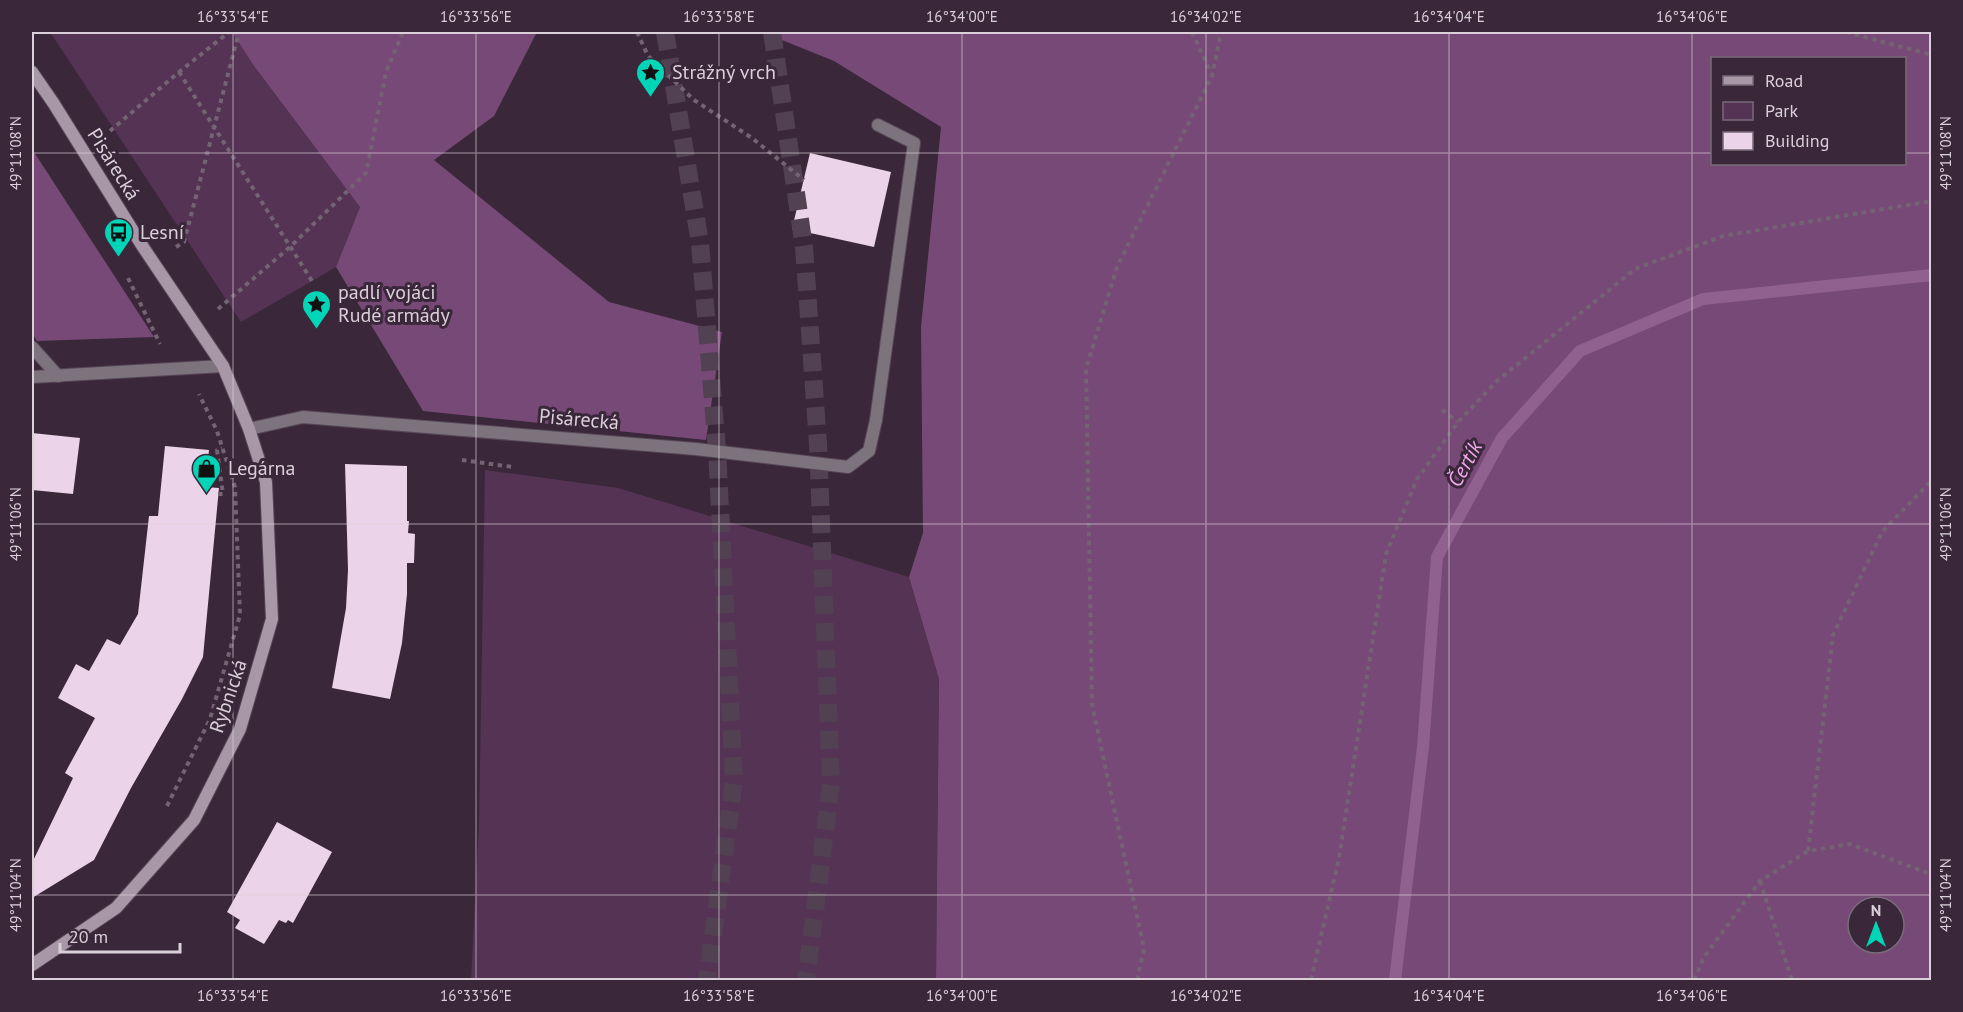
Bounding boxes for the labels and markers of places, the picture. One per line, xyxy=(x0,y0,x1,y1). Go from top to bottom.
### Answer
place icon: Strážný vrch xyxy=(635,56,667,98)
place label: Strážný vrch xyxy=(672,59,776,85)
bus stop icon: Lesní xyxy=(103,216,135,258)
place label: Lesní xyxy=(140,219,184,245)
place label: padlí vojáci Rudé armády xyxy=(338,279,450,328)
place icon: padlí vojáci Rudé armády xyxy=(301,288,333,330)
shop icon: Legárna xyxy=(191,452,223,494)
place label: Legárna xyxy=(228,455,295,481)

